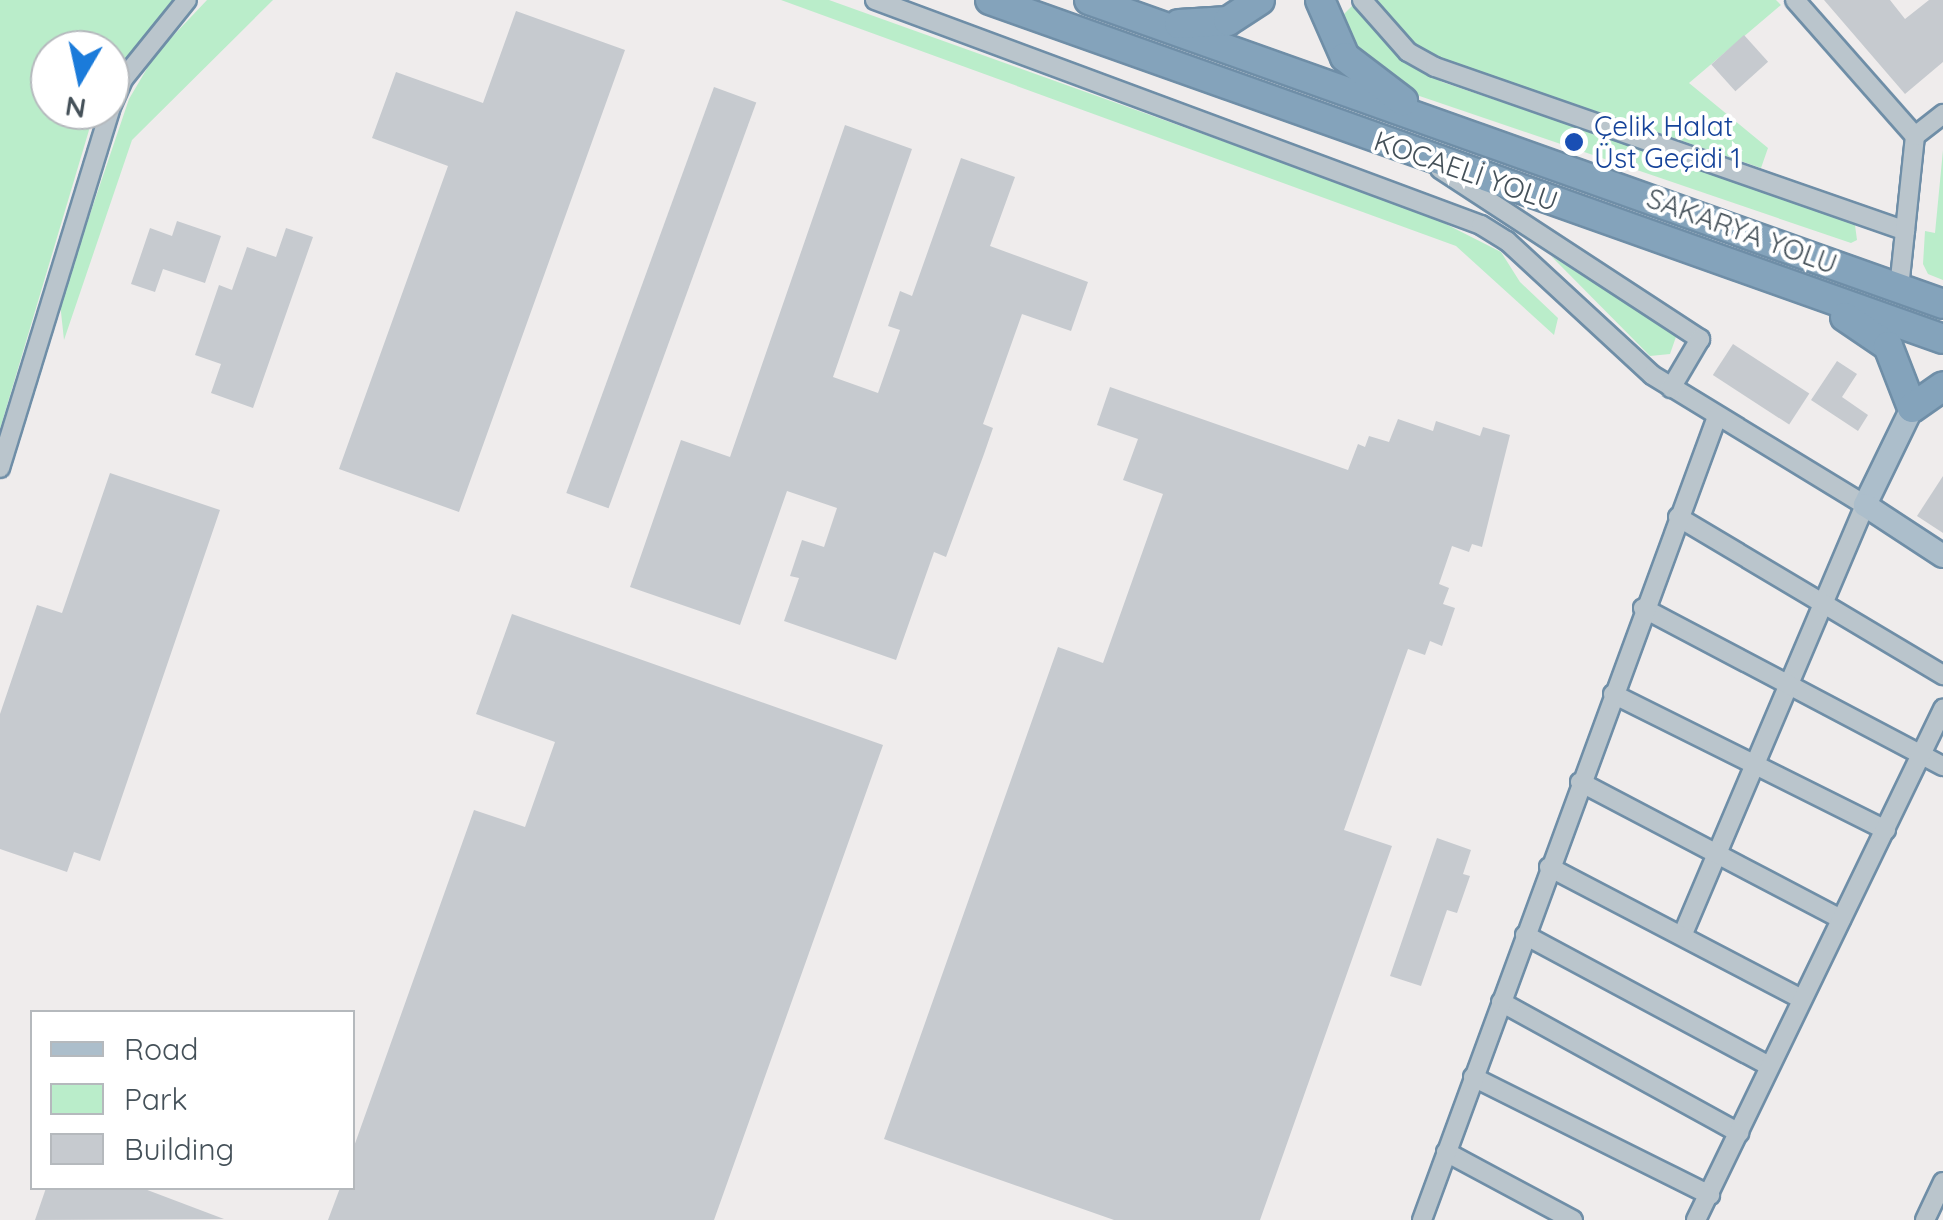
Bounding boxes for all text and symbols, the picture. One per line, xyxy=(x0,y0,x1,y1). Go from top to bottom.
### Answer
north arrow xyxy=(30,30,130,130)
text: N xyxy=(63,89,88,127)
place label: Çelik Halat Üst Geçidi 1 xyxy=(1594,109,1741,175)
street label: KOCAELİ YOLU xyxy=(1370,124,1562,218)
marker: Çelik Halat Üst Geçidi 1 xyxy=(1563,131,1585,153)
street label: SAKARYA YOLU xyxy=(1642,181,1842,281)
legend xyxy=(30,1010,355,1190)
text: Road xyxy=(124,1030,198,1068)
text: Park xyxy=(124,1080,188,1118)
text: Building xyxy=(124,1130,234,1168)

